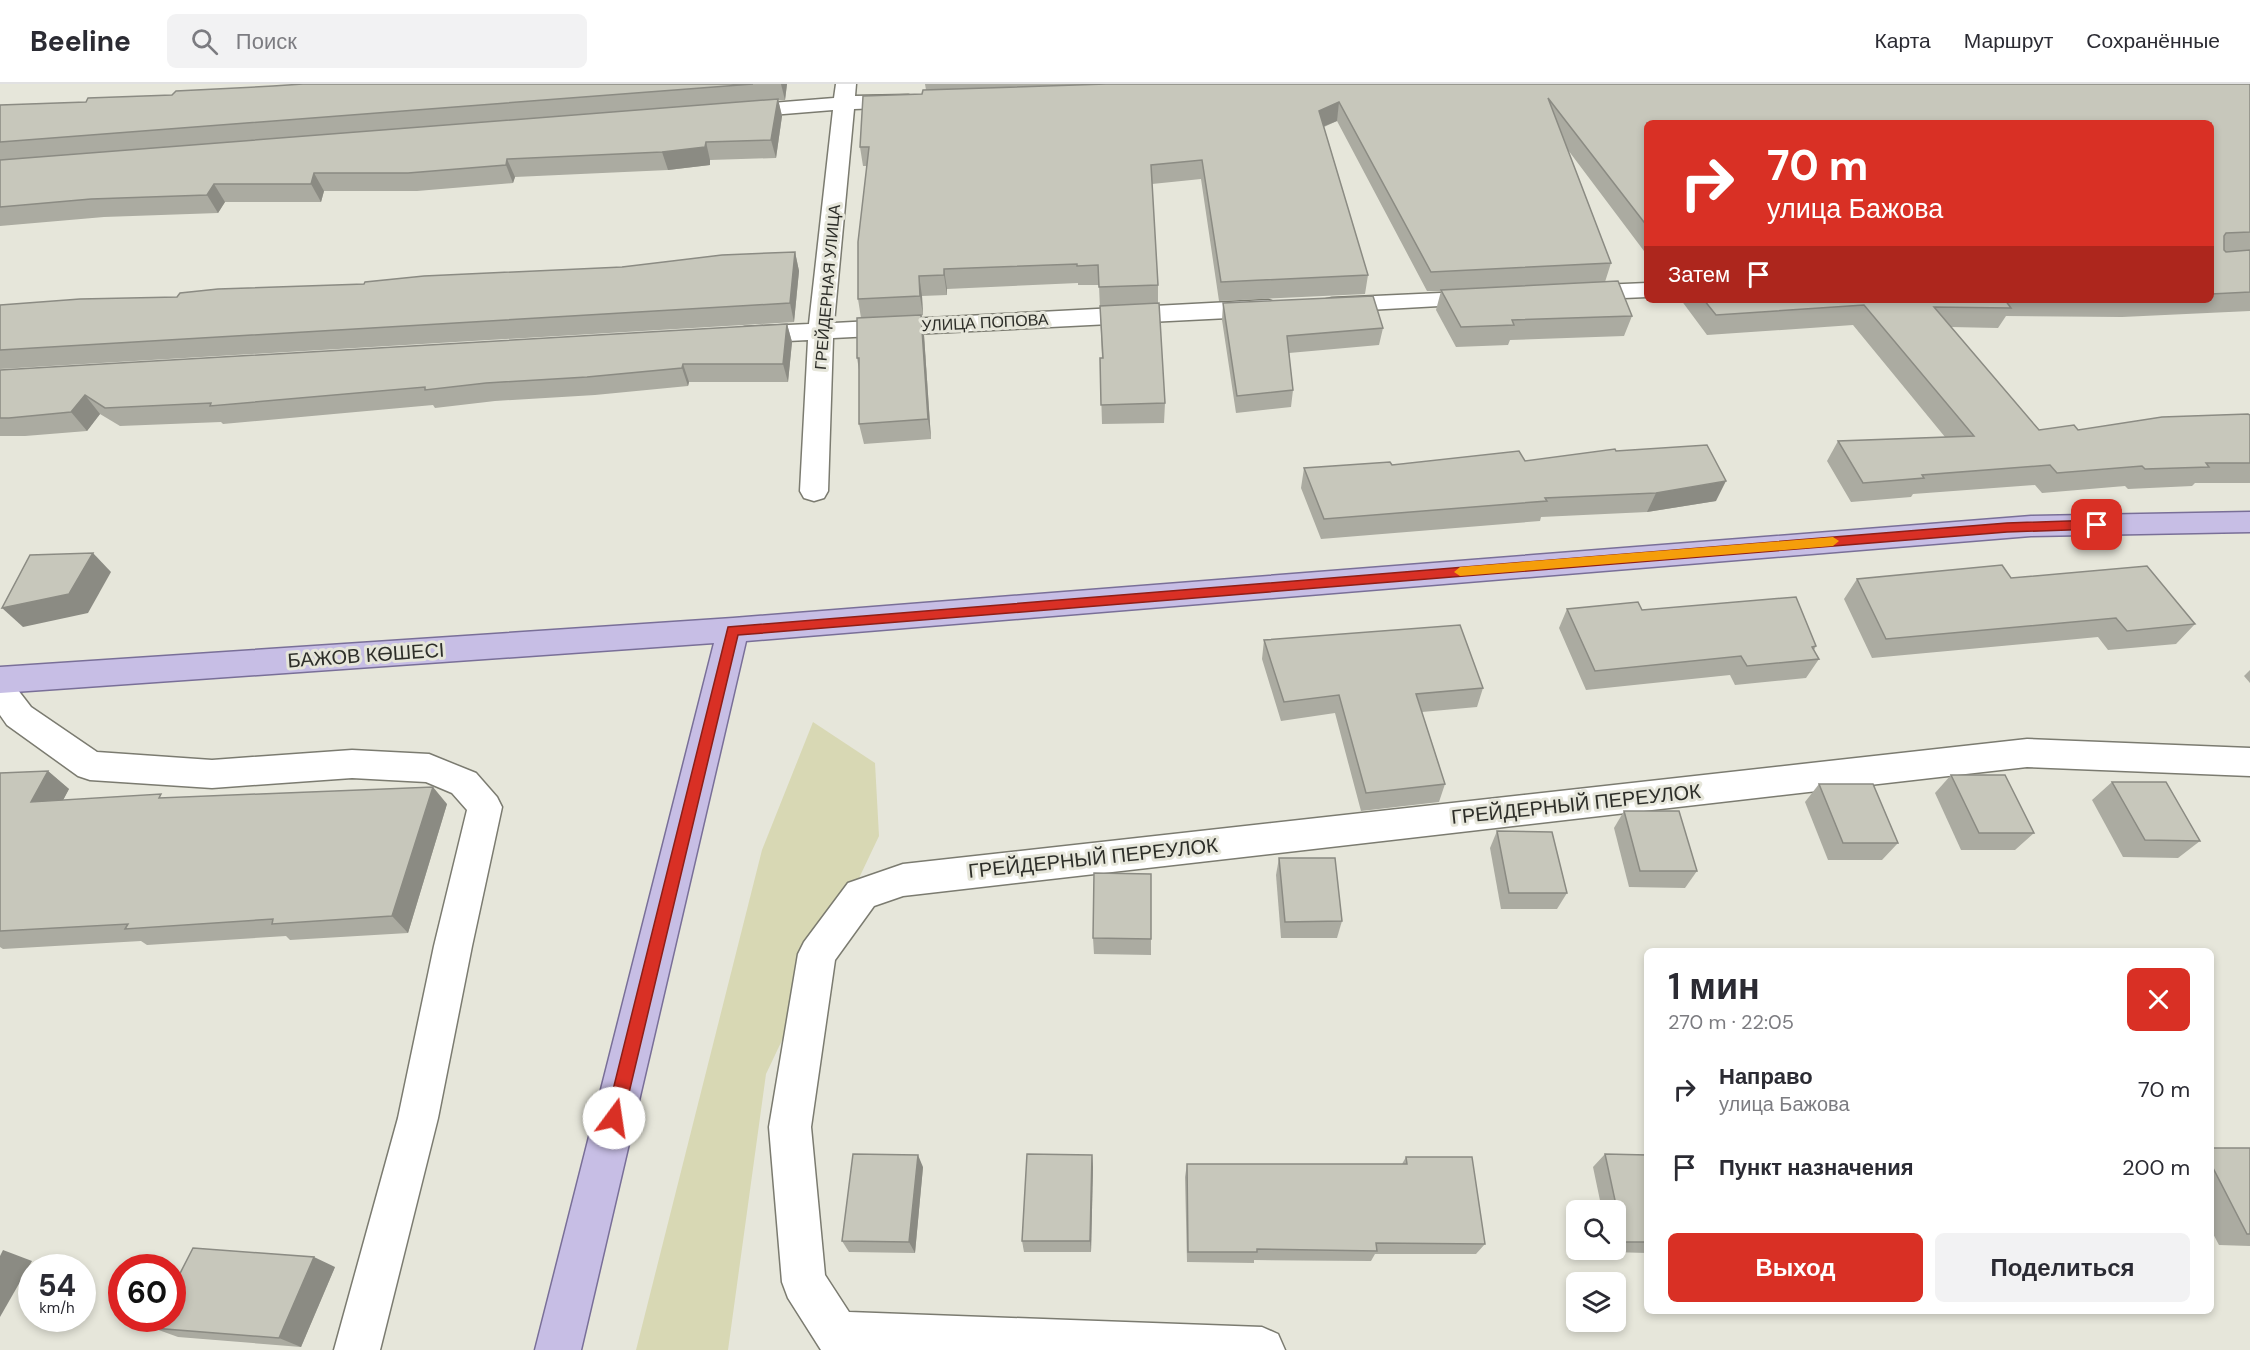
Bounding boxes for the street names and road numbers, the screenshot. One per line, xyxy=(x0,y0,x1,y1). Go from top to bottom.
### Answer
street label: ГРЕЙДЕРНАЯ УЛИЦА xyxy=(810,203,845,371)
street label: УЛИЦА ПОПОВА xyxy=(921,309,1049,336)
street label: БАЖОВ КӨШЕСІ xyxy=(287,637,445,673)
street label: ГРЕЙДЕРНЫЙ ПЕРЕУЛОК xyxy=(1450,778,1702,830)
street label: ГРЕЙДЕРНЫЙ ПЕРЕУЛОК xyxy=(967,832,1219,884)

